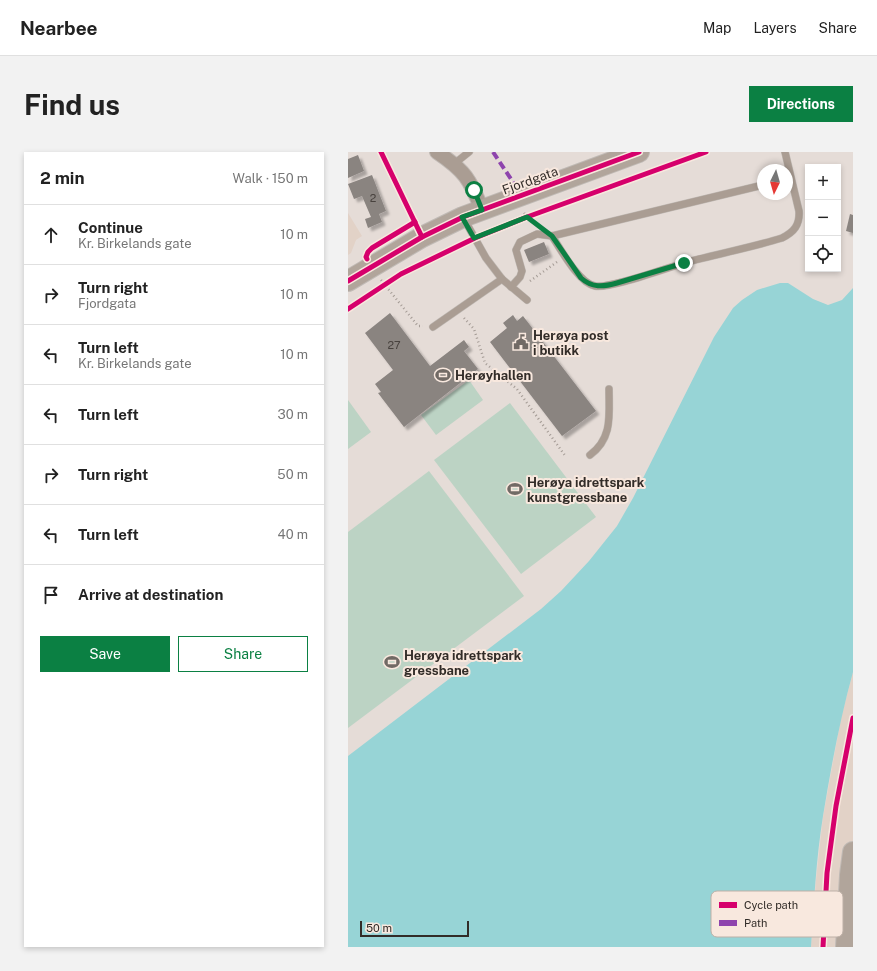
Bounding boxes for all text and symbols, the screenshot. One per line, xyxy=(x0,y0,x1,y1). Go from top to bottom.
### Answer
text: Nearbee xyxy=(20,17,98,39)
text: Map xyxy=(703,20,731,36)
text: Layers xyxy=(753,20,797,36)
text: Share xyxy=(819,20,857,36)
button: Directions xyxy=(749,86,853,122)
text: Find us xyxy=(24,88,120,121)
street label: Fjordgata xyxy=(500,163,560,197)
north arrow xyxy=(757,164,793,200)
map controls xyxy=(805,164,841,272)
button: + xyxy=(805,164,841,200)
text: 2 min xyxy=(40,168,85,188)
text: Walk · 150 m xyxy=(233,171,308,186)
route start xyxy=(465,181,483,199)
house number: 2 xyxy=(370,192,377,204)
button: − xyxy=(805,200,841,236)
text: Continue xyxy=(78,219,143,236)
icon: ahead xyxy=(40,224,62,246)
text: 10 m xyxy=(280,227,308,242)
text: Kr. Birkelands gate xyxy=(78,236,192,251)
button: locate xyxy=(805,236,841,272)
route end xyxy=(675,254,693,272)
text: Turn right xyxy=(78,279,148,296)
icon: right xyxy=(40,284,62,306)
text: 10 m xyxy=(280,287,308,302)
text: Fjordgata xyxy=(78,296,136,311)
place label: Herøya post i butikk xyxy=(533,328,609,358)
public building icon: Herøya post i butikk xyxy=(512,333,530,351)
text: Turn left xyxy=(78,339,139,356)
house number: 27 xyxy=(387,339,401,351)
icon: left xyxy=(40,344,62,366)
text: 10 m xyxy=(280,347,308,362)
text: Kr. Birkelands gate xyxy=(78,356,192,371)
sports icon: Herøyhallen xyxy=(434,366,452,384)
place label: Herøyhallen xyxy=(455,368,531,383)
icon: left xyxy=(40,404,62,426)
text: Turn left xyxy=(78,406,139,423)
text: 30 m xyxy=(278,407,308,422)
icon: right xyxy=(40,464,62,486)
text: Turn right xyxy=(78,466,148,483)
text: 50 m xyxy=(277,467,308,482)
place label: Herøya idrettspark kunstgressbane xyxy=(527,475,645,505)
sports icon: Herøya idrettspark kunstgressbane xyxy=(506,480,524,498)
icon: left xyxy=(40,524,62,546)
text: Turn left xyxy=(78,526,139,543)
text: 40 m xyxy=(277,527,308,542)
icon: arrive xyxy=(40,584,62,606)
text: Arrive at destination xyxy=(78,586,223,603)
button: Save xyxy=(40,636,170,672)
button: Share xyxy=(178,636,308,672)
place label: Herøya idrettspark gressbane xyxy=(404,648,522,678)
sports icon: Herøya idrettspark gressbane xyxy=(383,653,401,671)
legend xyxy=(711,891,843,937)
text: Cycle path xyxy=(744,899,798,911)
text: Path xyxy=(744,917,767,929)
scale bar xyxy=(360,919,469,938)
text: 50 m xyxy=(366,922,392,934)

